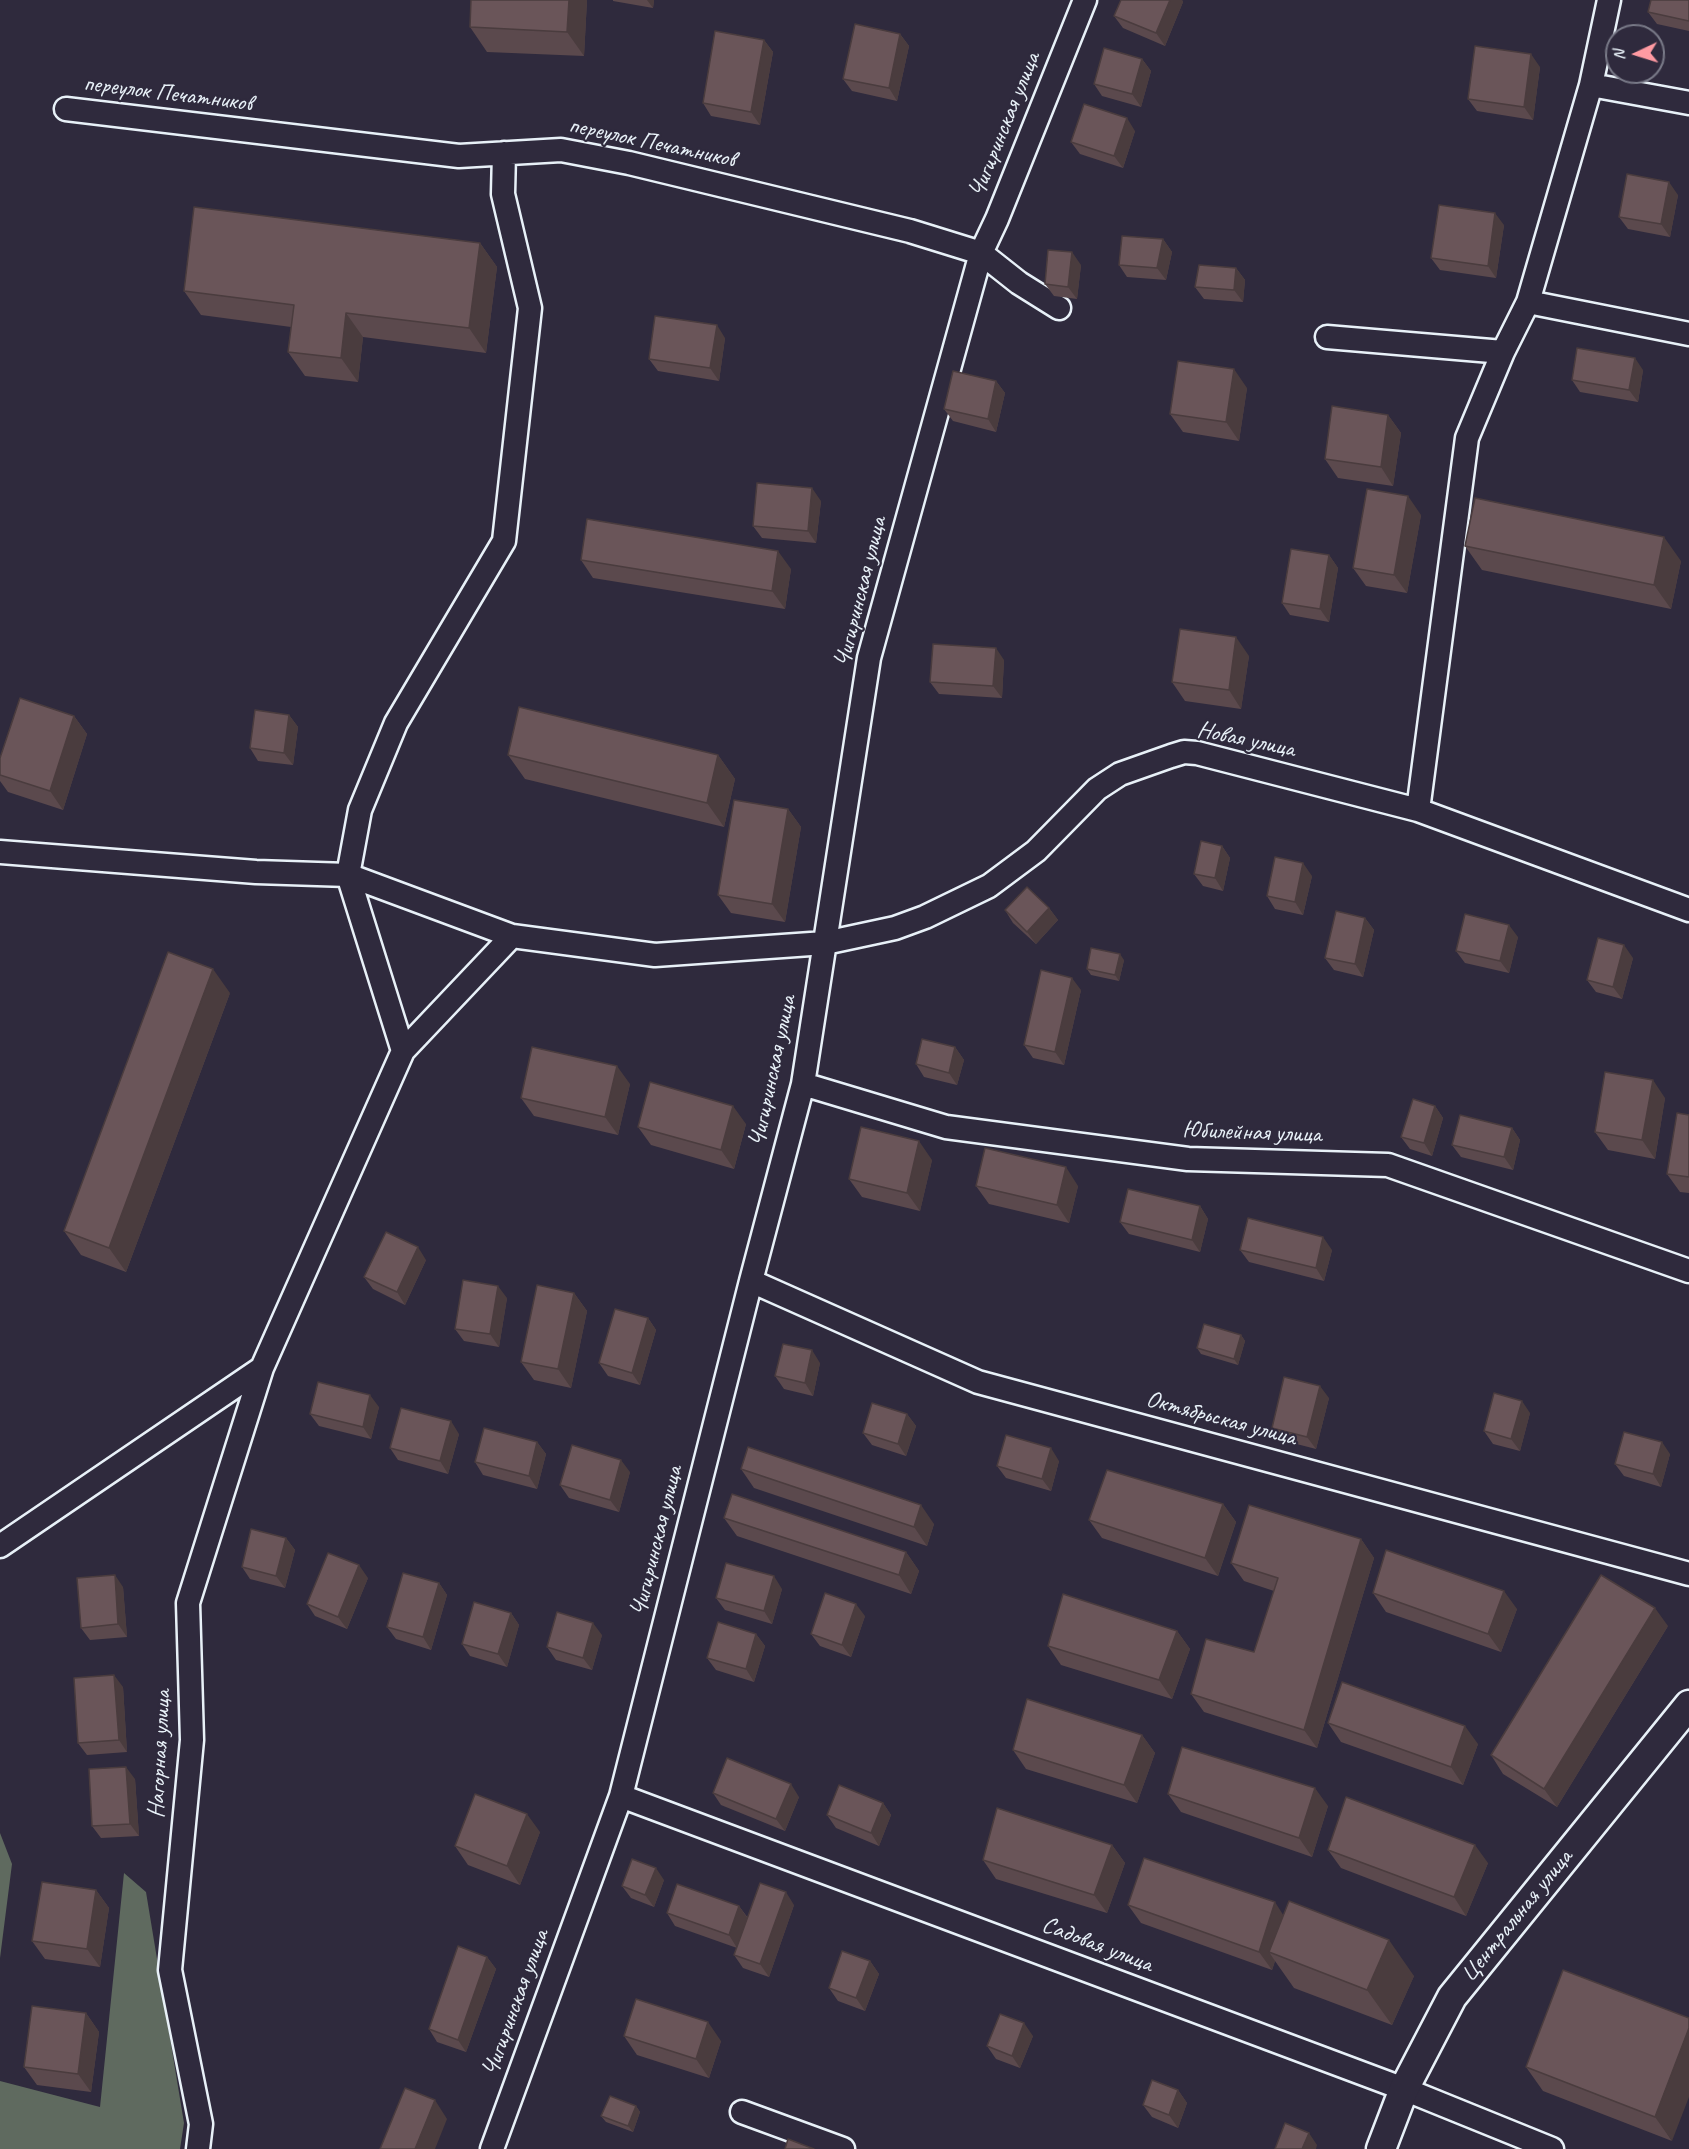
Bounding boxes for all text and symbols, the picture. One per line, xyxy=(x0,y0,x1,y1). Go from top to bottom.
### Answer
north arrow xyxy=(1605,24,1665,84)
street label: Чигиринская улица xyxy=(963,48,1047,202)
text: N xyxy=(1609,49,1629,61)
street label: переулок Печатников xyxy=(82,69,254,119)
street label: переулок Печатников xyxy=(566,111,738,175)
street label: Чигиринская улица xyxy=(828,514,894,670)
street label: Новая улица xyxy=(1195,716,1297,764)
street label: Чигиринская улица xyxy=(743,993,803,1149)
street label: Юбилейная улица xyxy=(1182,1116,1322,1150)
street label: Октябрьская улица xyxy=(1143,1385,1299,1453)
street label: Чигиринская улица xyxy=(624,1463,690,1619)
street label: Нагорная улица xyxy=(142,1689,178,1819)
street label: Центральная улица xyxy=(1455,1844,1579,1988)
street label: Садовая улица xyxy=(1038,1911,1156,1979)
street label: Чигиринская улица xyxy=(476,1926,556,2080)

